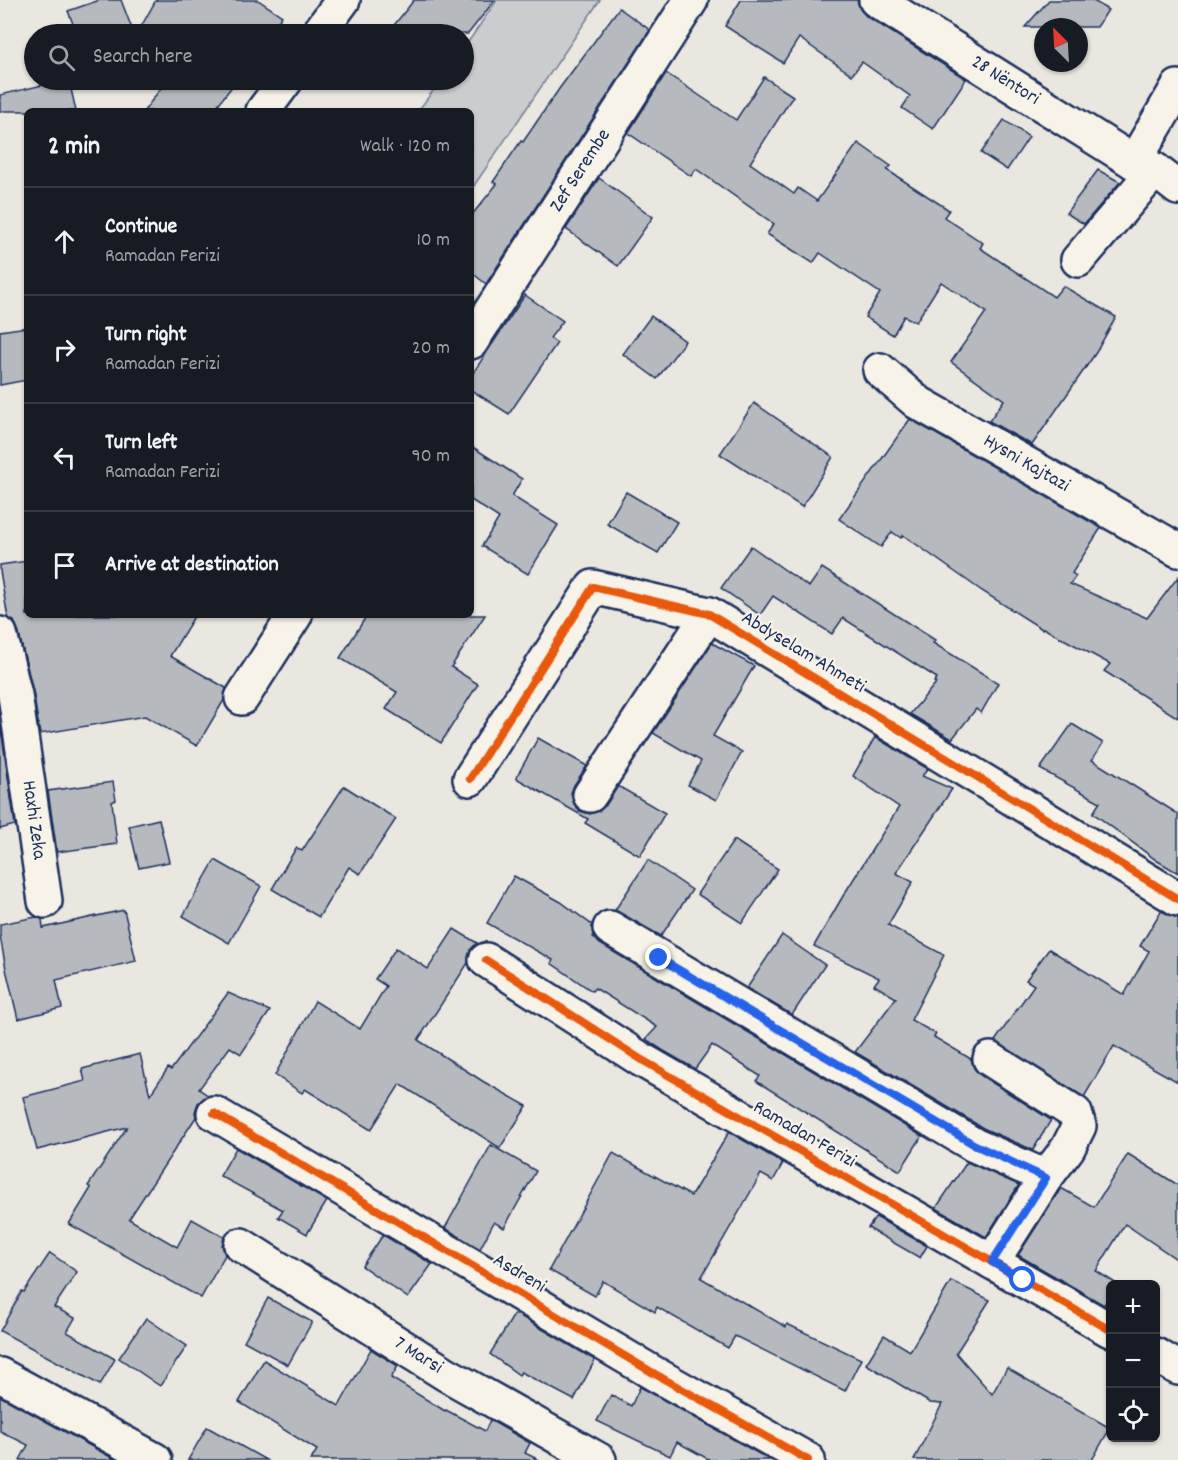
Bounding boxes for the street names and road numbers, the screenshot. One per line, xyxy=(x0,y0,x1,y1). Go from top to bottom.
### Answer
street label: 28 Nëntori xyxy=(965,49,1045,113)
street label: Zef Serembe xyxy=(544,124,619,218)
street label: Hysni Kajtazi xyxy=(977,428,1075,500)
street label: Abdyselam Ahmeti xyxy=(736,605,871,701)
street label: Haxhi Zeka xyxy=(14,779,52,862)
street label: Ramadan Ferizi xyxy=(747,1094,861,1176)
street label: Asdreni xyxy=(487,1247,551,1301)
street label: 7 Marsi xyxy=(388,1330,448,1382)

